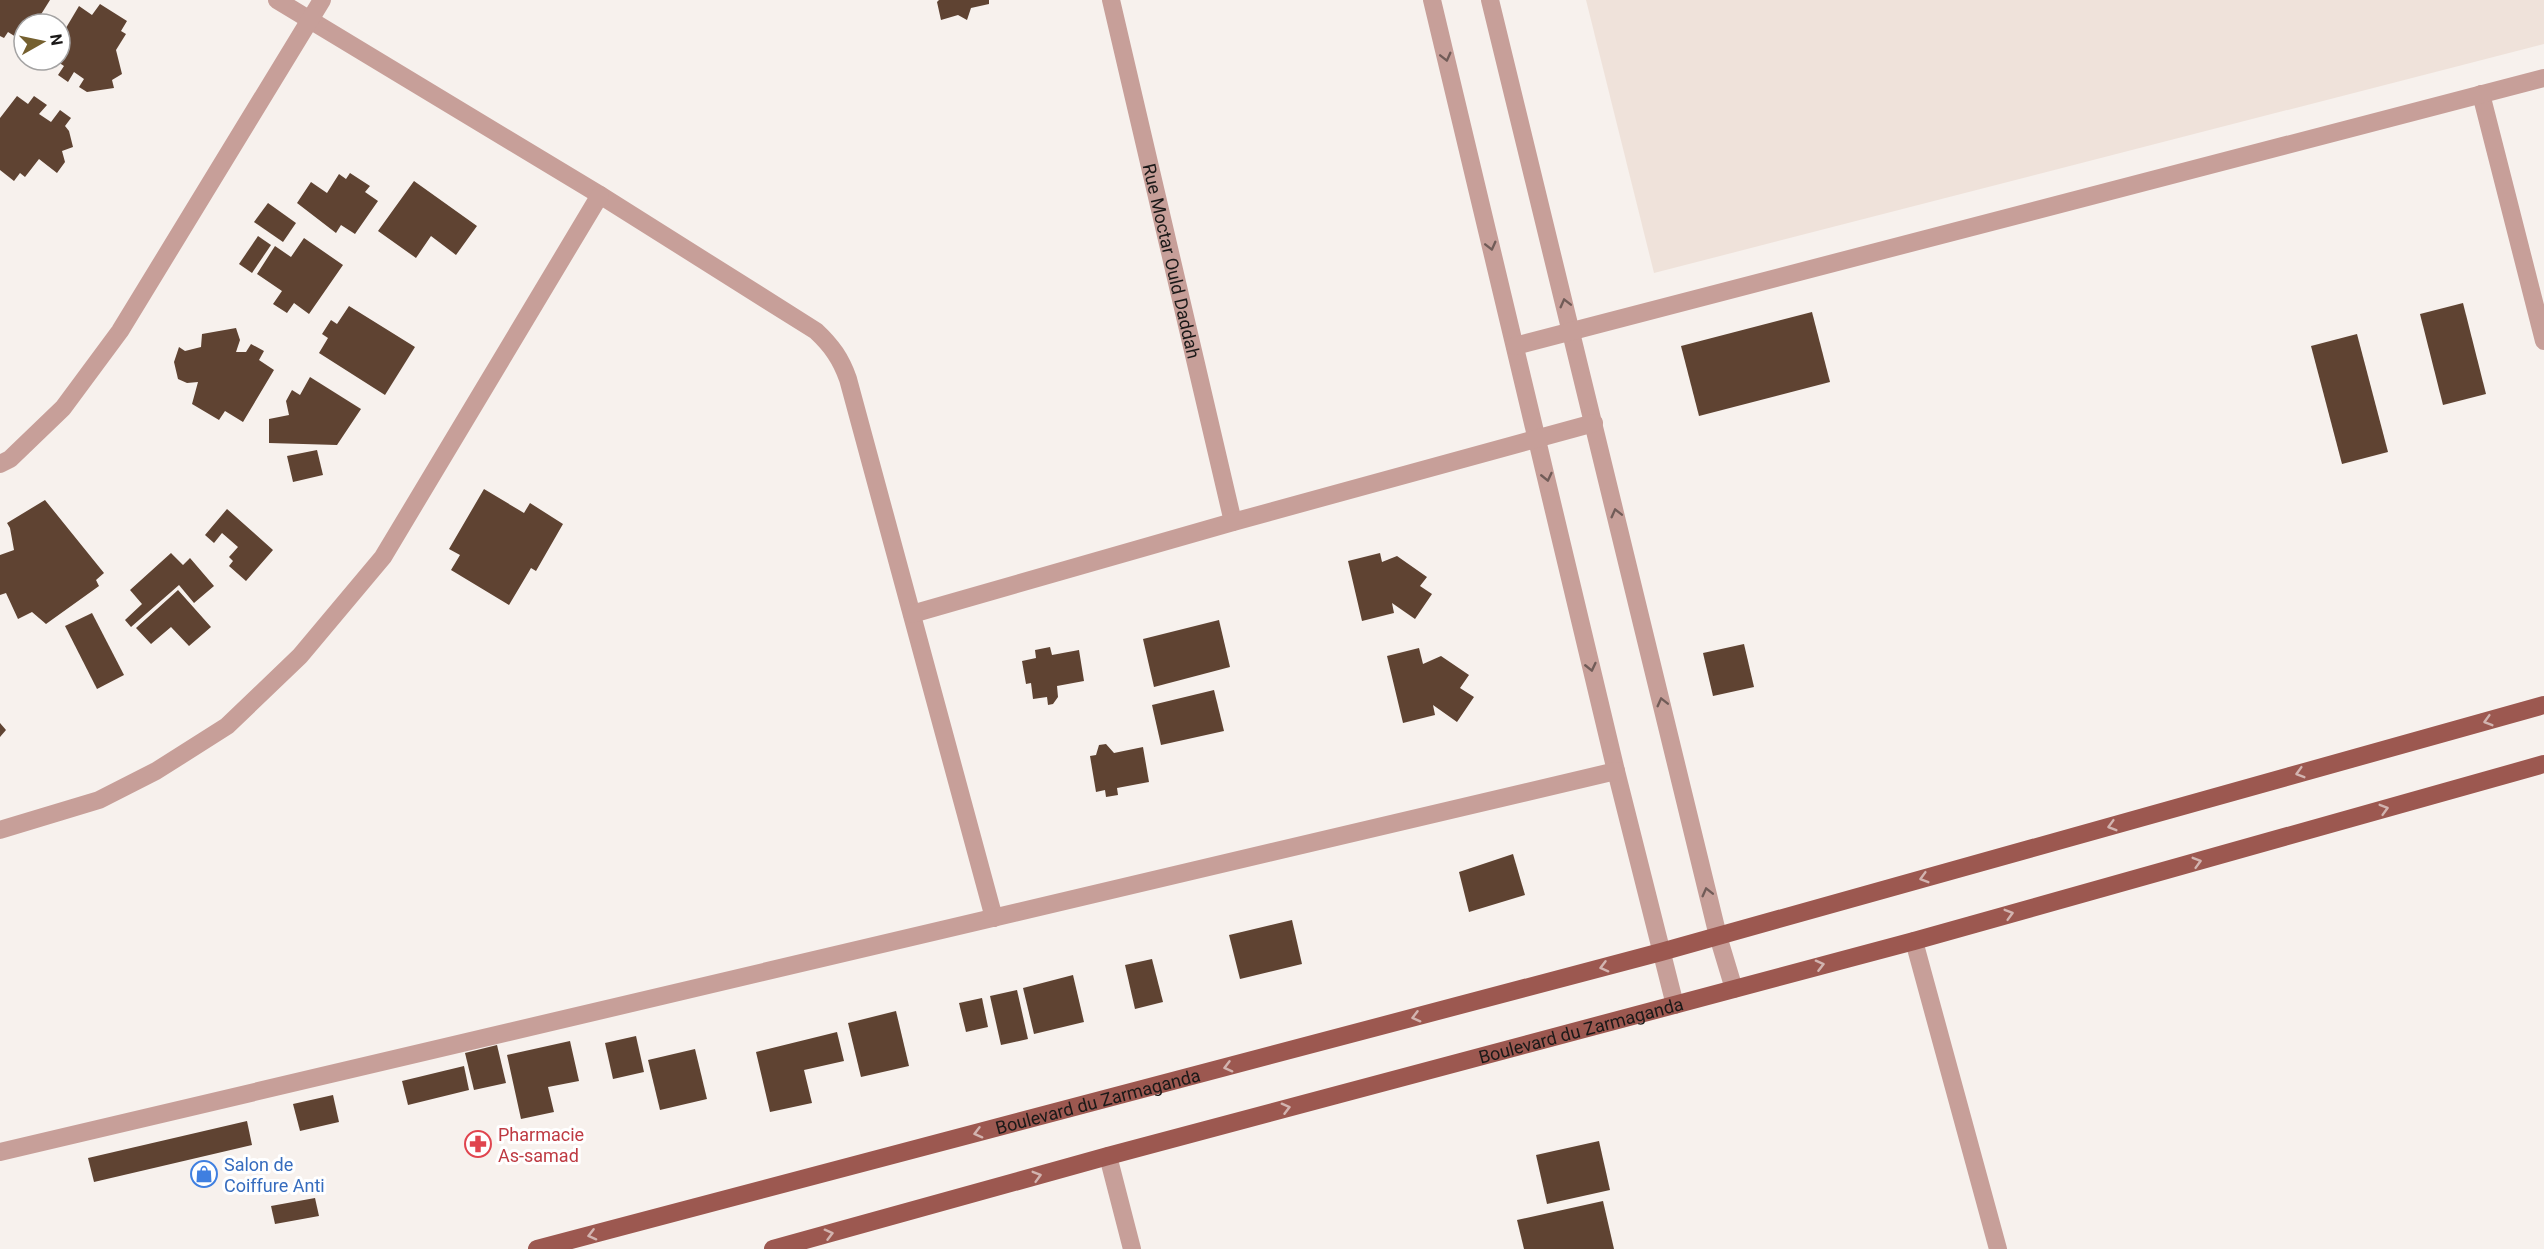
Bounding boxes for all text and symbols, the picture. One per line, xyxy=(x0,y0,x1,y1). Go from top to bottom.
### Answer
north arrow xyxy=(12,12,72,72)
text: N xyxy=(46,33,67,47)
one-way arrow xyxy=(1438,52,1451,62)
street label: Rue Moctar Ould Daddah xyxy=(1139,161,1205,361)
one-way arrow xyxy=(1484,241,1497,251)
one-way arrow xyxy=(1560,298,1573,308)
one-way arrow xyxy=(1539,472,1552,482)
one-way arrow xyxy=(1610,508,1623,518)
one-way arrow xyxy=(1584,661,1597,671)
one-way arrow xyxy=(1656,698,1669,708)
one-way arrow xyxy=(2483,714,2494,726)
one-way arrow xyxy=(2295,766,2306,778)
one-way arrow xyxy=(2378,804,2389,816)
one-way arrow xyxy=(2107,818,2117,831)
one-way arrow xyxy=(2191,856,2201,869)
one-way arrow xyxy=(1919,871,1930,883)
one-way arrow xyxy=(1702,887,1715,897)
one-way arrow xyxy=(2003,909,2014,921)
one-way arrow xyxy=(1600,959,1610,972)
one-way arrow xyxy=(1815,959,1825,972)
street label: Boulevard du Zarmaganda xyxy=(1476,993,1685,1067)
one-way arrow xyxy=(1411,1010,1422,1022)
one-way arrow xyxy=(1223,1060,1233,1072)
street label: Boulevard du Zarmaganda xyxy=(993,1064,1202,1138)
one-way arrow xyxy=(1281,1103,1291,1116)
place label: Pharmacie As-samad xyxy=(498,1124,584,1166)
one-way arrow xyxy=(973,1126,984,1138)
pharmacy icon: Pharmacie As-samad xyxy=(463,1129,493,1159)
place label: Salon de Coiffure Anti xyxy=(224,1154,325,1196)
shop icon: Salon de Coiffure Anti xyxy=(189,1159,219,1189)
one-way arrow xyxy=(1031,1171,1042,1183)
one-way arrow xyxy=(587,1228,597,1241)
one-way arrow xyxy=(824,1228,834,1241)

